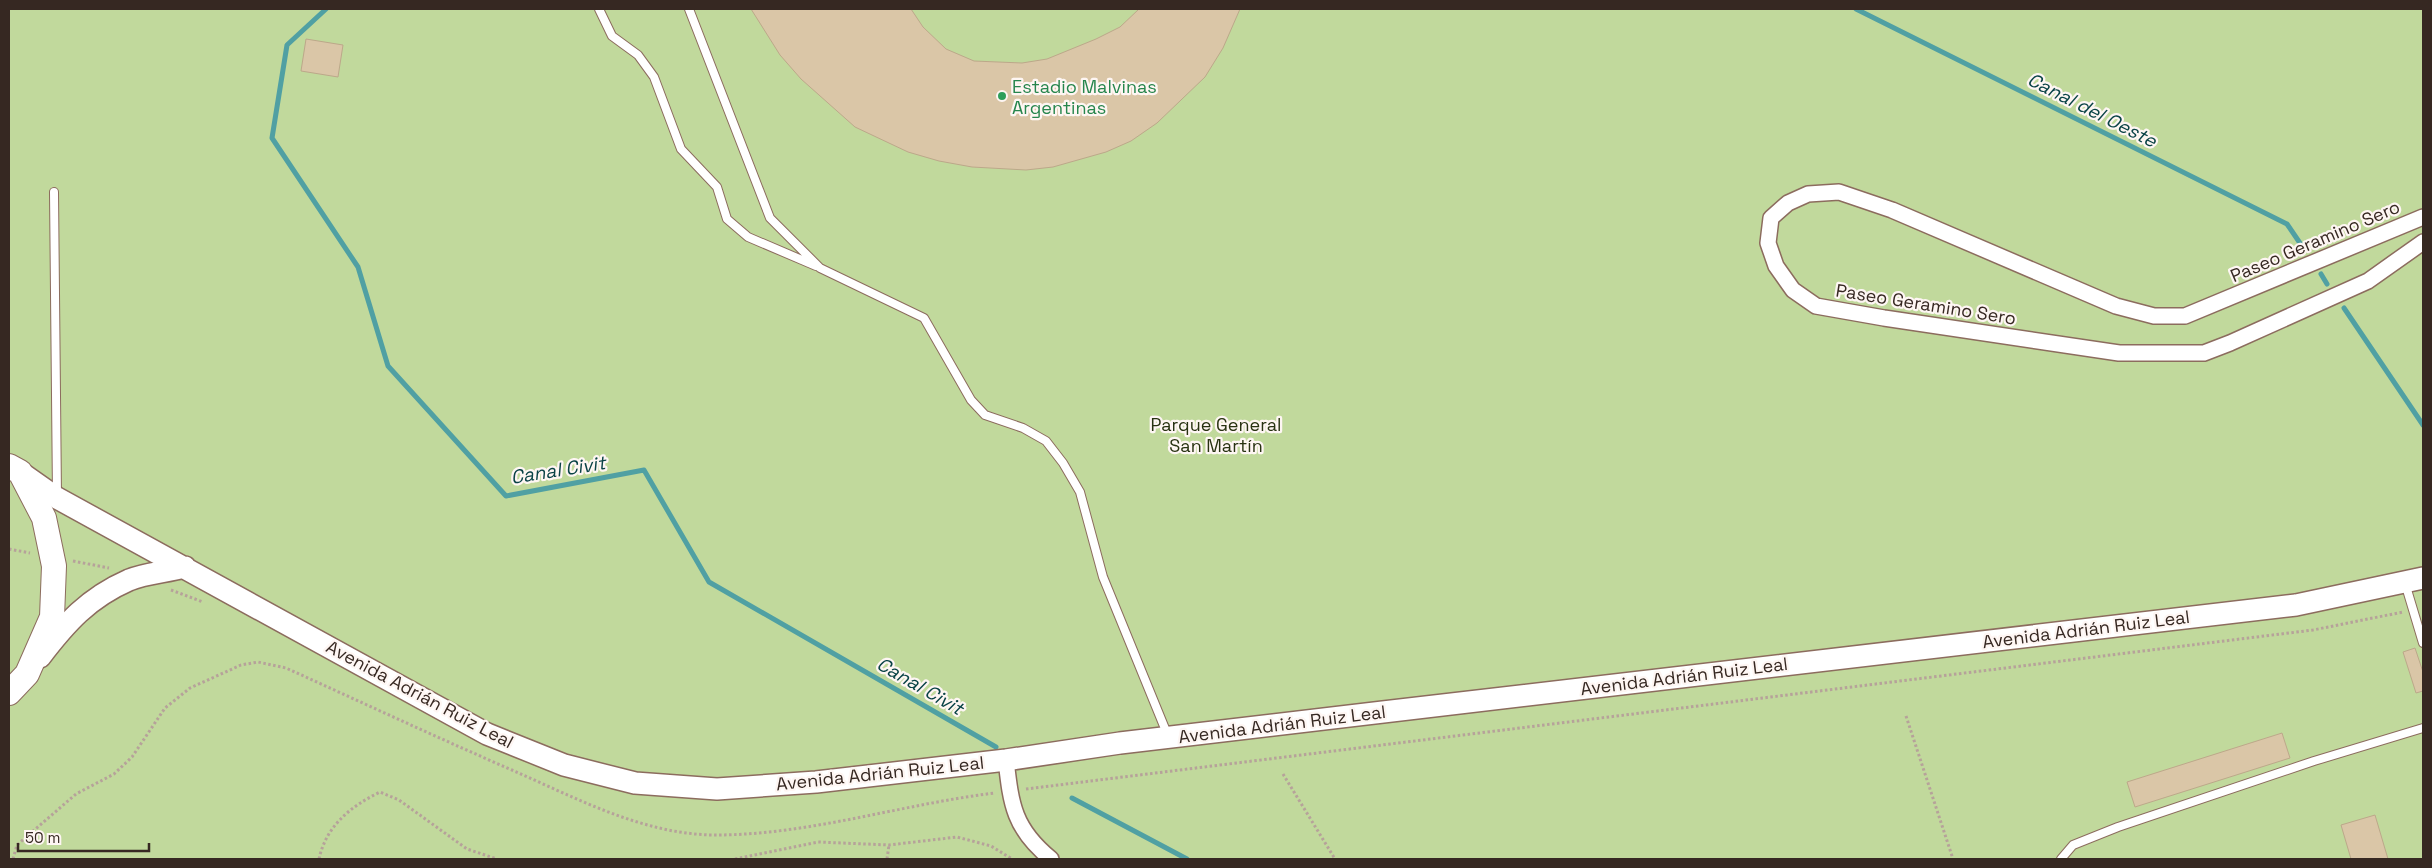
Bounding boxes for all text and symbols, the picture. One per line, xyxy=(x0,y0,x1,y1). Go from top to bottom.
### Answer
water label: Canal del Oeste xyxy=(2023,67,2161,154)
place label: Estadio Malvinas Argentinas xyxy=(1012,75,1157,119)
marker: Estadio Malvinas Argentinas xyxy=(996,90,1008,102)
street label: Paseo Geramino Sero xyxy=(2227,195,2403,287)
street label: Paseo Geramino Sero xyxy=(1834,278,2018,330)
park label: Parque General San Martín xyxy=(1151,413,1281,457)
water label: Canal Civit xyxy=(509,450,609,490)
street label: Avenida Adrián Ruiz Leal xyxy=(1981,605,2191,653)
street label: Avenida Adrián Ruiz Leal xyxy=(322,635,518,753)
water label: Canal Civit xyxy=(872,651,970,722)
street label: Avenida Adrián Ruiz Leal xyxy=(1579,652,1789,700)
street label: Avenida Adrián Ruiz Leal xyxy=(1177,700,1387,748)
street label: Avenida Adrián Ruiz Leal xyxy=(775,751,985,795)
scale bar xyxy=(18,820,149,852)
text: 50 m xyxy=(25,828,60,847)

